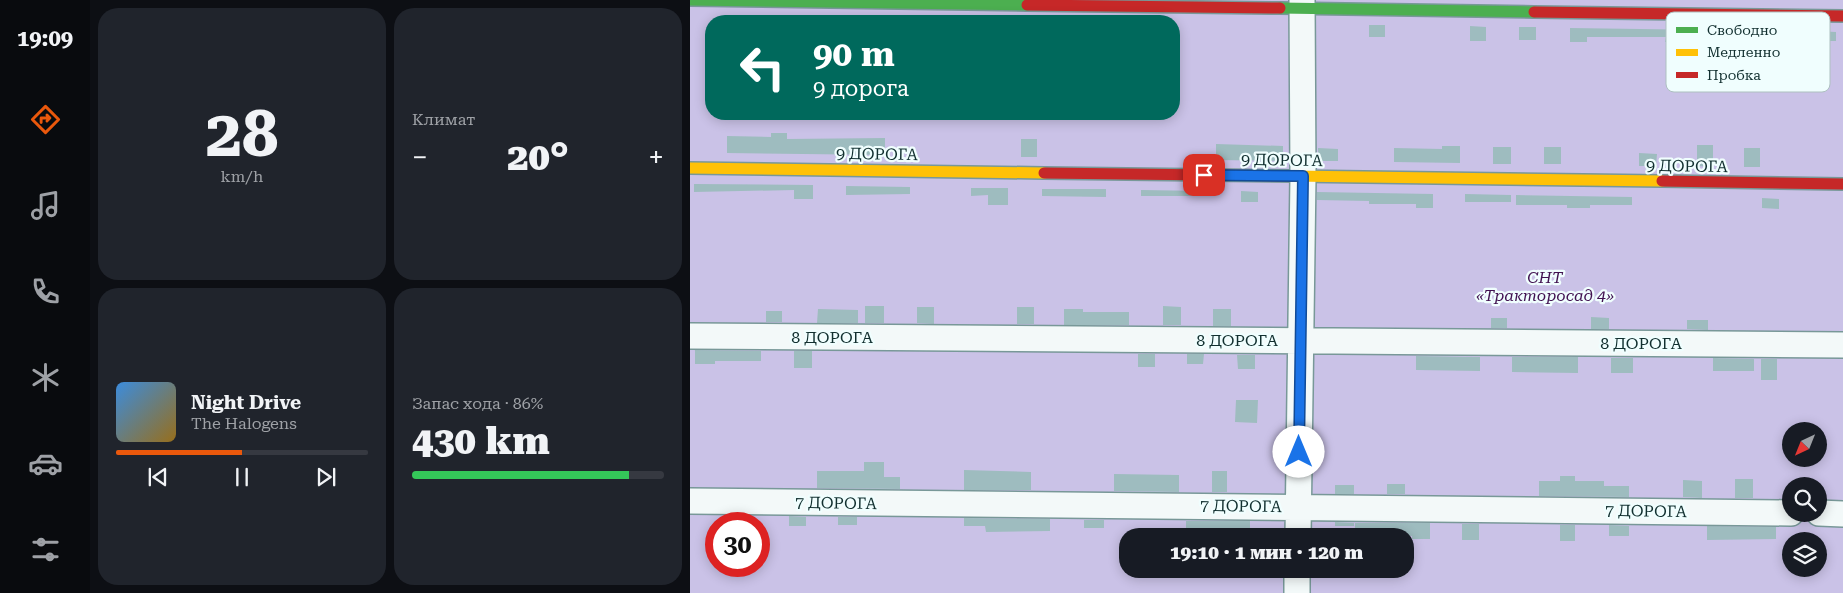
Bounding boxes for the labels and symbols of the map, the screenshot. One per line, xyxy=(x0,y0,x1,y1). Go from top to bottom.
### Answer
legend xyxy=(1666,12,1830,92)
text: Свободно xyxy=(1707,22,1777,38)
text: Медленно xyxy=(1707,44,1780,60)
text: Пробка xyxy=(1707,67,1761,83)
street label: 9 ДОРОГА xyxy=(836,144,919,164)
street label: 9 ДОРОГА xyxy=(1241,150,1324,170)
pin xyxy=(1183,154,1225,196)
street label: 9 ДОРОГА xyxy=(1646,156,1729,176)
park label: СНТ «Тракторосад 4» xyxy=(1476,268,1614,305)
street label: 8 ДОРОГА xyxy=(791,328,874,347)
street label: 8 ДОРОГА xyxy=(1196,331,1279,350)
street label: 8 ДОРОГА xyxy=(1600,334,1683,353)
north arrow xyxy=(1782,422,1828,468)
position arrow xyxy=(1272,425,1324,477)
street label: 7 ДОРОГА xyxy=(795,493,878,513)
street label: 7 ДОРОГА xyxy=(1200,496,1283,516)
street label: 7 ДОРОГА xyxy=(1605,501,1688,521)
speed limit sign: 30 xyxy=(705,512,770,577)

